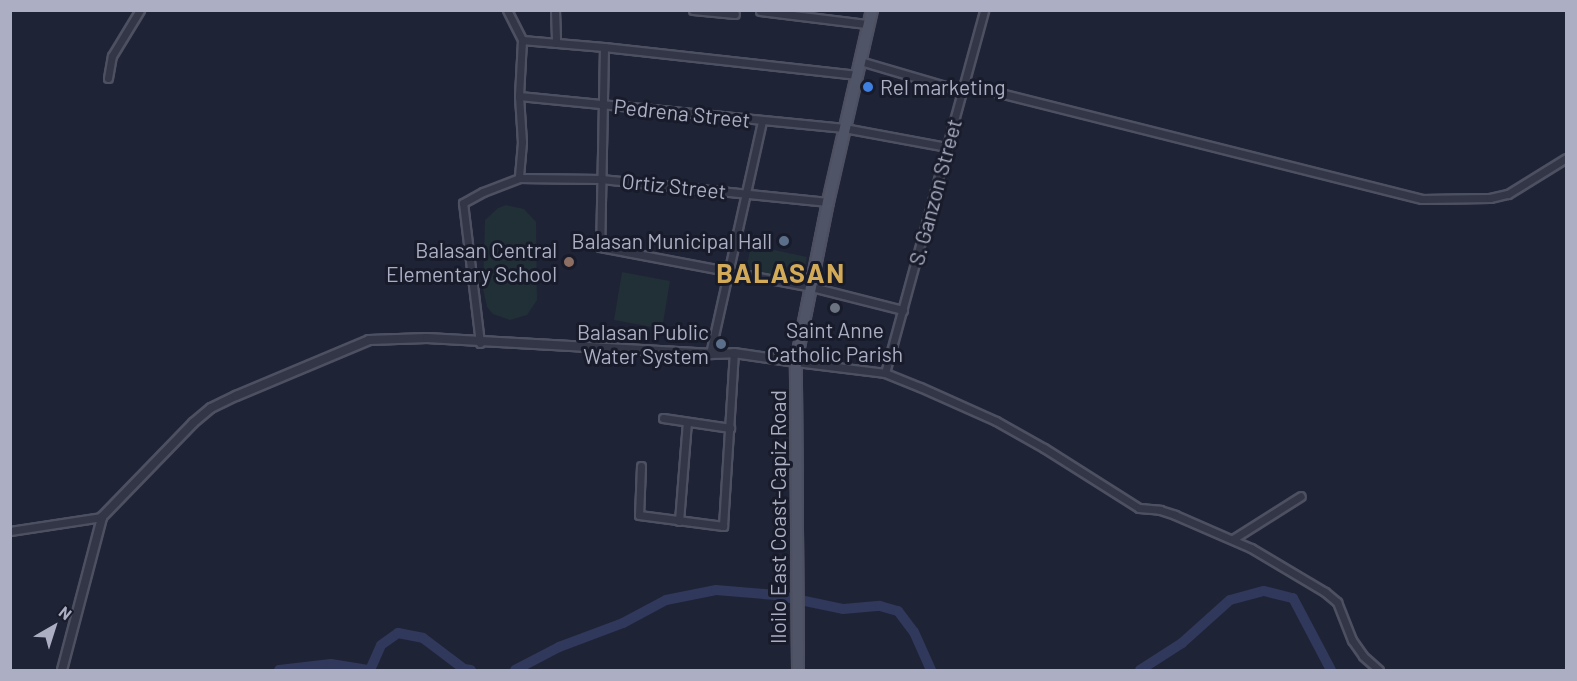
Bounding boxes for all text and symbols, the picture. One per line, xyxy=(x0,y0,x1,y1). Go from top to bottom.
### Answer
place label: Rel marketing xyxy=(880,74,1005,100)
marker: Rel marketing xyxy=(861,80,875,94)
street label: Pedrena Street xyxy=(613,93,751,133)
street label: S. Ganzon Street xyxy=(903,116,967,268)
street label: Ortiz Street xyxy=(621,168,727,204)
place label: Balasan Municipal Hall xyxy=(572,228,772,254)
marker: Balasan Municipal Hall xyxy=(777,234,791,248)
place label: Balasan Central Elementary School xyxy=(386,237,557,287)
marker: Balasan Central Elementary School xyxy=(562,255,576,269)
district label: BALASAN xyxy=(716,257,846,289)
marker: Saint Anne Catholic Parish xyxy=(828,301,842,315)
place label: Saint Anne Catholic Parish xyxy=(767,317,903,367)
place label: Balasan Public Water System xyxy=(577,319,709,369)
marker: Balasan Public Water System xyxy=(714,337,728,351)
street label: Iloilo East Coast-Capiz Road xyxy=(765,390,791,644)
north arrow xyxy=(24,597,84,657)
text: N xyxy=(56,602,76,623)

